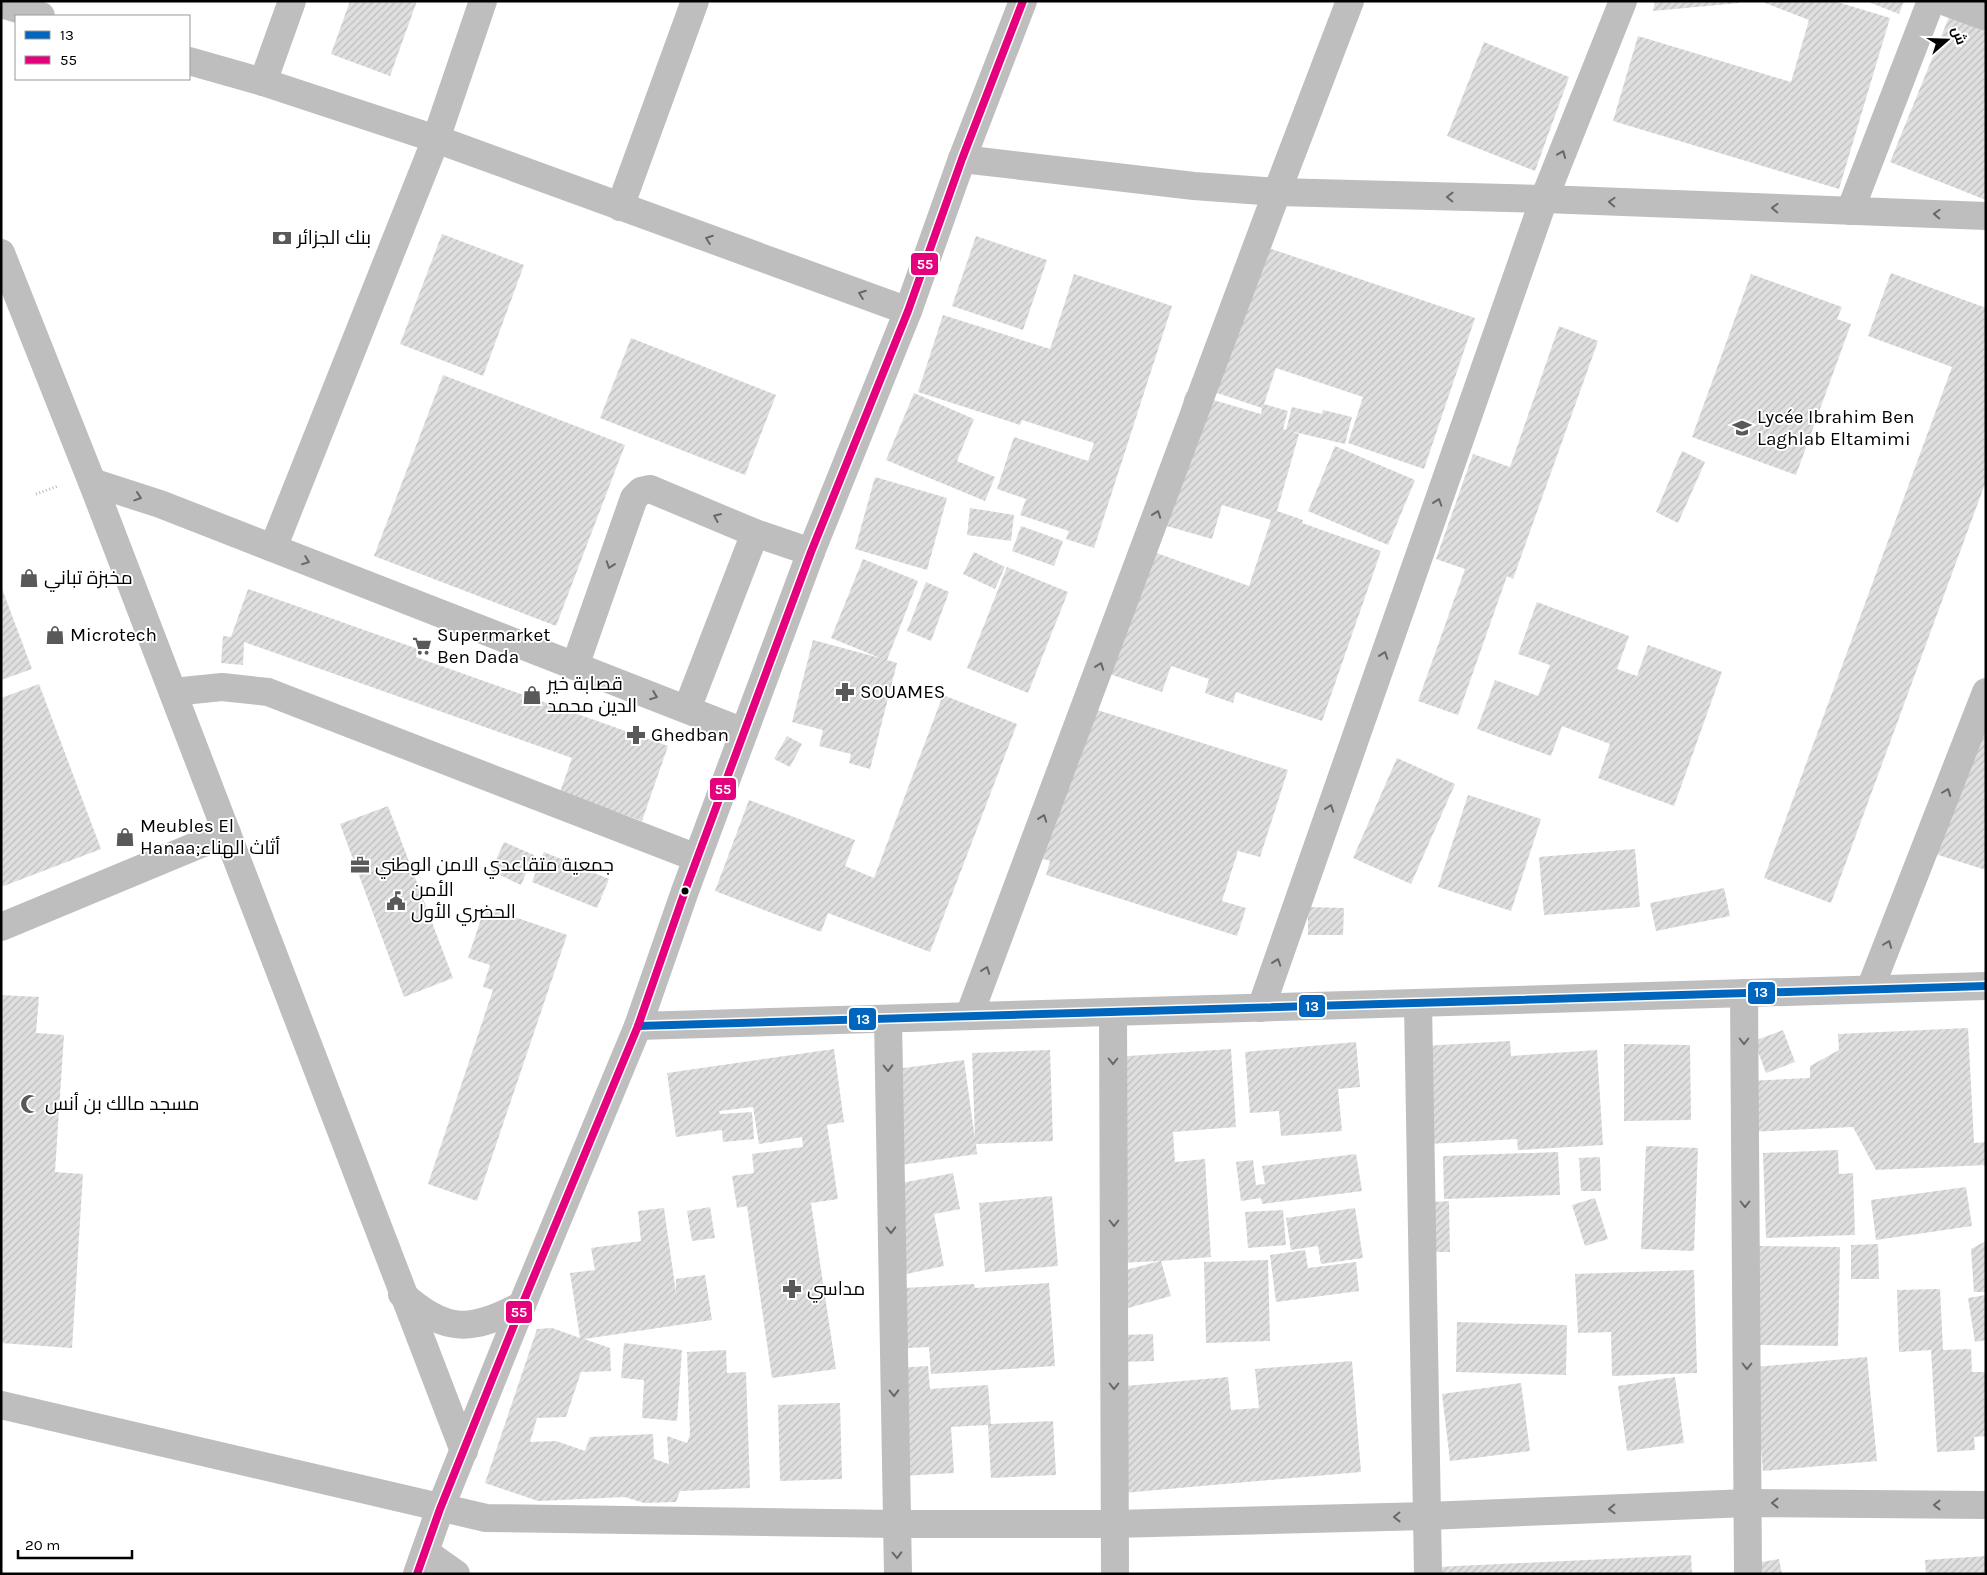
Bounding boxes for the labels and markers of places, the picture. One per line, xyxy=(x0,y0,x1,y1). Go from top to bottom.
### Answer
bank icon: بنك الجزائر xyxy=(271,227,293,249)
place label: بنك الجزائر xyxy=(296,227,371,249)
place label: Lycée Ibrahim Ben Laghlab Eltamimi xyxy=(1757,406,1914,450)
school or university icon: Lycée Ibrahim Ben Laghlab Eltamimi xyxy=(1731,417,1753,439)
shop icon: مخبزة تباني xyxy=(18,567,40,589)
place label: مخبزة تباني xyxy=(44,567,133,592)
shop icon: Microtech xyxy=(44,624,66,646)
place label: Microtech xyxy=(70,624,157,646)
place label: Supermarket Ben Dada xyxy=(437,624,550,668)
supermarket icon: Supermarket Ben Dada xyxy=(411,635,433,657)
place label: قصابة خير الدين محمد xyxy=(546,673,637,717)
pharmacy icon: SOUAMES xyxy=(834,681,856,703)
place label: SOUAMES xyxy=(860,681,945,703)
shop icon: قصابة خير الدين محمد xyxy=(521,684,543,706)
pharmacy icon: Ghedban xyxy=(625,724,647,746)
place label: Ghedban xyxy=(651,724,729,746)
place label: Meubles El Hanaa;أثاث الهناء xyxy=(140,815,280,859)
shop icon: Meubles El Hanaa;أثاث الهناء xyxy=(114,826,136,848)
office icon: جمعية متقاعدي الامن الوطني xyxy=(349,854,371,876)
place label: جمعية متقاعدي الامن الوطني xyxy=(375,854,614,879)
place label: الأمن الحضري الأول xyxy=(411,879,516,926)
unlabelled marker xyxy=(680,886,690,896)
public building icon: الأمن الحضري الأول xyxy=(385,890,407,912)
place label: مسجد مالك بن أنس xyxy=(45,1092,199,1115)
mosque icon: مسجد مالك بن أنس xyxy=(19,1093,41,1115)
pharmacy icon: مداسي xyxy=(781,1278,803,1300)
place label: مداسي xyxy=(807,1278,865,1303)

